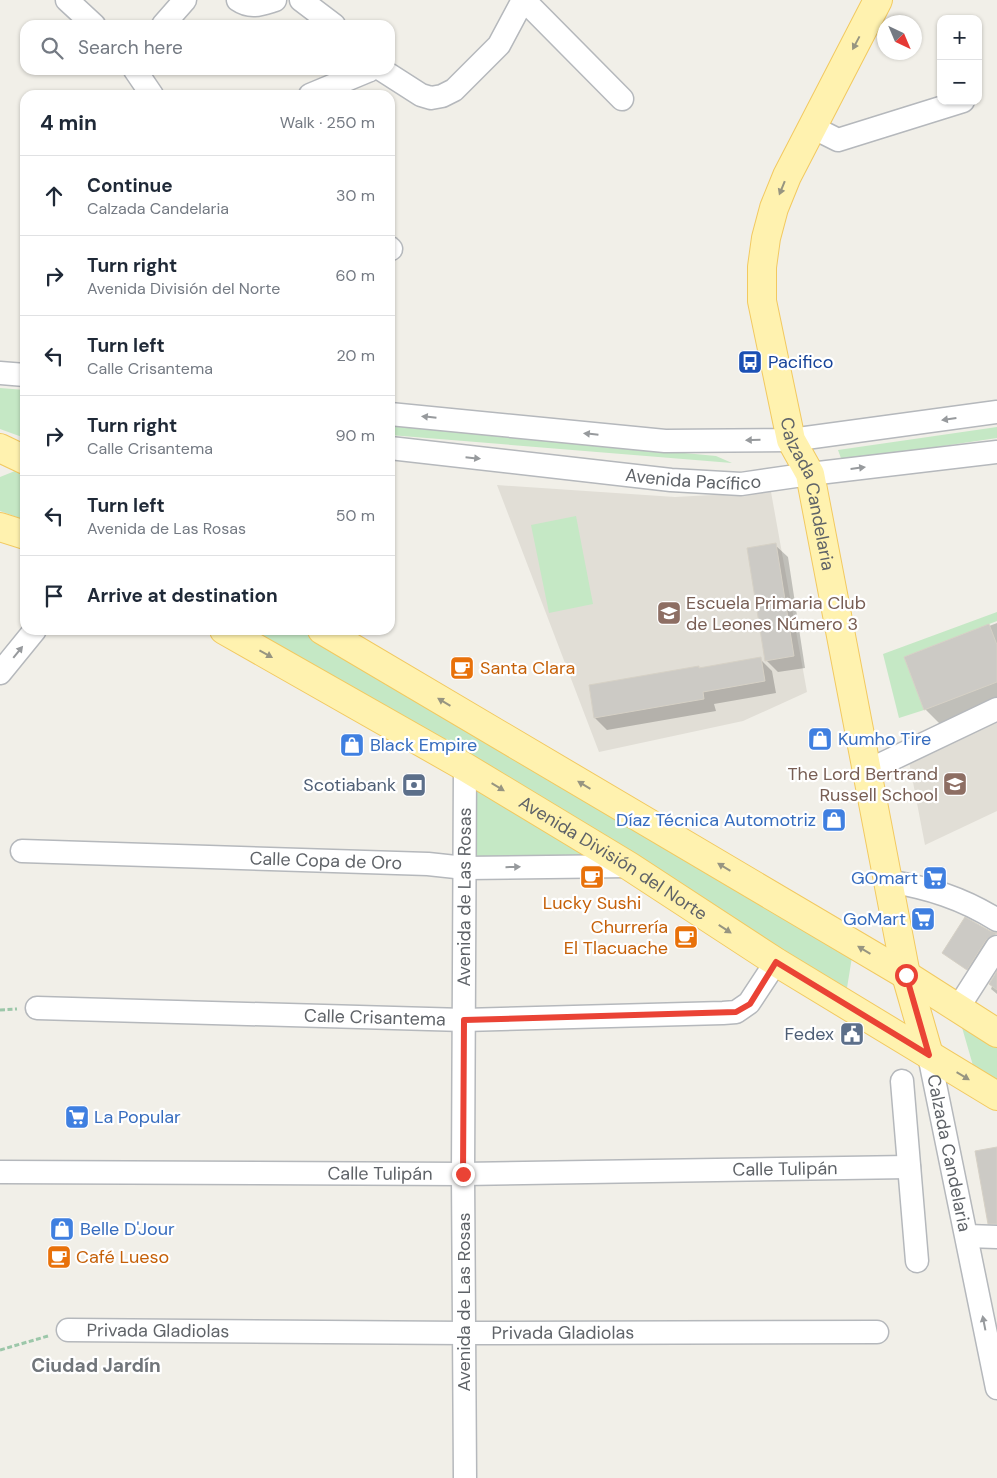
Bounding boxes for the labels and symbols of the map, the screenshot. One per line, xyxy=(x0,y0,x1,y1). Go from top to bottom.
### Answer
north arrow xyxy=(877,15,922,60)
one-way arrow xyxy=(852,36,860,50)
one-way arrow xyxy=(778,181,786,196)
bus stop icon: Pacifico xyxy=(737,349,763,375)
place label: Pacifico xyxy=(768,350,834,374)
one-way arrow xyxy=(421,413,437,421)
street label: Calzada Candelaria xyxy=(775,415,840,572)
one-way arrow xyxy=(940,415,956,423)
one-way arrow xyxy=(582,430,598,438)
one-way arrow xyxy=(744,436,760,444)
one-way arrow xyxy=(466,454,482,462)
street label: Avenida Pacífico xyxy=(624,463,763,496)
one-way arrow xyxy=(850,464,866,472)
place label: Escuela Primaria Club de Leones Número 3 xyxy=(686,591,866,636)
school or university icon: Escuela Primaria Club de Leones Número 3 xyxy=(656,600,682,626)
one-way arrow xyxy=(12,645,23,658)
one-way arrow xyxy=(259,650,274,658)
cafe icon: Santa Clara xyxy=(449,655,475,681)
place label: Santa Clara xyxy=(480,656,575,680)
one-way arrow xyxy=(438,698,451,707)
shop icon: Kumho Tire xyxy=(807,726,833,752)
place label: Kumho Tire xyxy=(838,727,931,751)
shop icon: Black Empire xyxy=(339,732,365,758)
place label: Black Empire xyxy=(370,733,477,757)
place label: The Lord Bertrand Russell School xyxy=(788,762,938,807)
school or university icon: The Lord Bertrand Russell School xyxy=(942,771,968,797)
bank icon: Scotiabank xyxy=(401,772,427,798)
place label: Scotiabank xyxy=(303,773,396,797)
one-way arrow xyxy=(578,780,591,789)
one-way arrow xyxy=(492,782,505,791)
street label: Avenida División del Norte xyxy=(514,790,712,926)
street label: Avenida de Las Rosas xyxy=(452,807,477,987)
shop icon: Díaz Técnica Automotriz xyxy=(821,807,847,833)
place label: Díaz Técnica Automotriz xyxy=(616,808,816,832)
street label: Calle Copa de Oro xyxy=(249,846,402,875)
one-way arrow xyxy=(506,863,522,871)
one-way arrow xyxy=(718,863,731,872)
cafe icon: Lucky Sushi xyxy=(579,864,605,890)
supermarket icon: GOmart xyxy=(922,865,948,891)
place label: GOmart xyxy=(851,866,918,890)
place label: Lucky Sushi xyxy=(543,891,641,915)
supermarket icon: GoMart xyxy=(910,906,936,932)
place label: GoMart xyxy=(843,907,906,931)
place label: Churrería El Tlacuache xyxy=(564,915,668,960)
cafe icon: Churrería El Tlacuache xyxy=(673,924,699,950)
one-way arrow xyxy=(718,924,732,934)
one-way arrow xyxy=(857,946,872,954)
route start xyxy=(895,964,918,987)
street label: Calle Crisantema xyxy=(304,1004,446,1031)
public building icon: Fedex xyxy=(839,1021,865,1047)
place label: Fedex xyxy=(785,1022,834,1046)
one-way arrow xyxy=(956,1071,969,1080)
street label: Calzada Candelaria xyxy=(921,1072,977,1234)
supermarket icon: La Popular xyxy=(64,1104,90,1130)
place label: La Popular xyxy=(94,1105,181,1129)
street label: Calle Tulipán xyxy=(732,1156,838,1182)
street label: Calle Tulipán xyxy=(327,1161,433,1186)
route end xyxy=(452,1163,475,1186)
street label: Avenida de Las Rosas xyxy=(452,1213,476,1391)
shop icon: Belle D'Jour xyxy=(49,1216,75,1242)
place label: Belle D'Jour xyxy=(80,1217,175,1241)
cafe icon: Café Lueso xyxy=(46,1244,72,1270)
place label: Café Lueso xyxy=(76,1245,169,1269)
one-way arrow xyxy=(980,1315,988,1331)
street label: Privada Gladiolas xyxy=(86,1318,230,1343)
street label: Privada Gladiolas xyxy=(492,1321,634,1345)
district label: Ciudad Jardín xyxy=(31,1353,161,1378)

